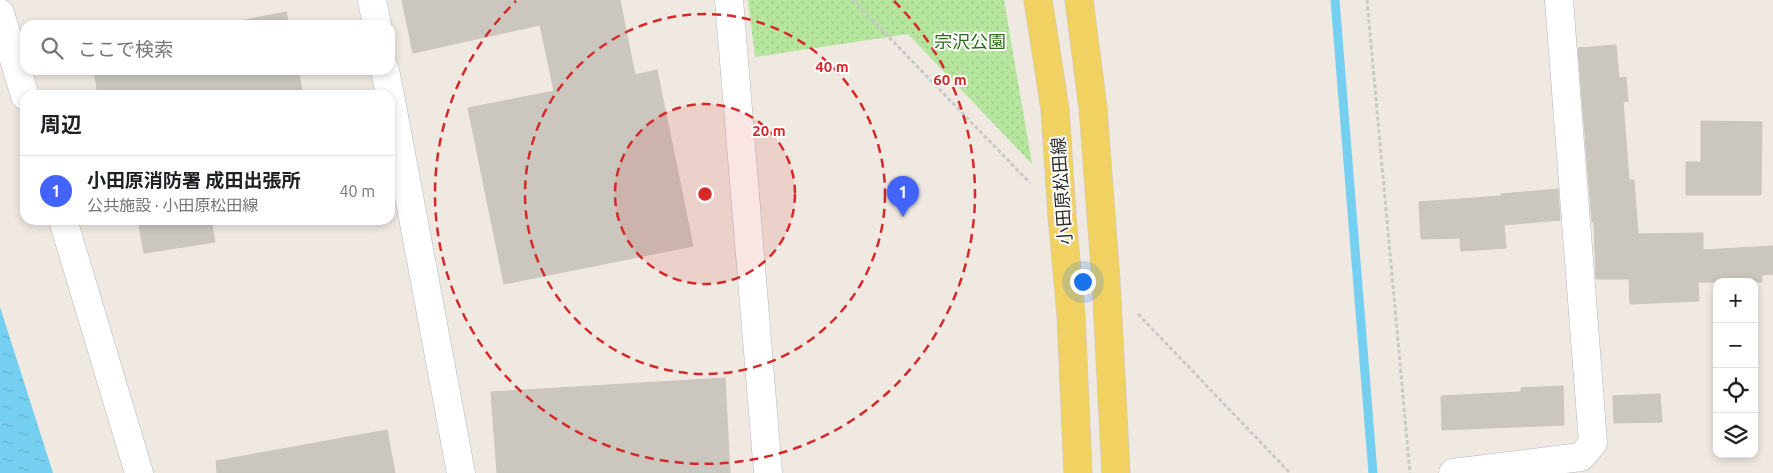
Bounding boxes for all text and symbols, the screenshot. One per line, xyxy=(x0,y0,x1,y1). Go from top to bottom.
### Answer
search box xyxy=(20,20,395,75)
park label: 宗沢公園 xyxy=(934,31,1006,51)
icon: search xyxy=(38,34,66,62)
text: ここで検索 xyxy=(78,38,173,60)
text: 40 m xyxy=(815,58,849,75)
text: 60 m xyxy=(933,71,967,88)
text: 周辺 xyxy=(40,112,82,136)
text: 20 m xyxy=(752,122,786,139)
street label: 小田原松田線 xyxy=(1047,136,1075,246)
text: 小田原消防署 成田出張所 xyxy=(87,169,301,191)
pin: 1 xyxy=(887,176,919,217)
text: 1 xyxy=(51,182,61,200)
text: 40 m xyxy=(339,182,375,200)
centre of rings xyxy=(696,185,714,203)
text: 公共施設 · 小田原松田線 xyxy=(87,196,258,214)
your location xyxy=(1070,269,1096,295)
map controls xyxy=(1713,278,1758,458)
button: + xyxy=(1713,278,1758,323)
button: − xyxy=(1713,323,1758,368)
button: locate xyxy=(1713,368,1758,413)
button: layers xyxy=(1713,413,1758,458)

